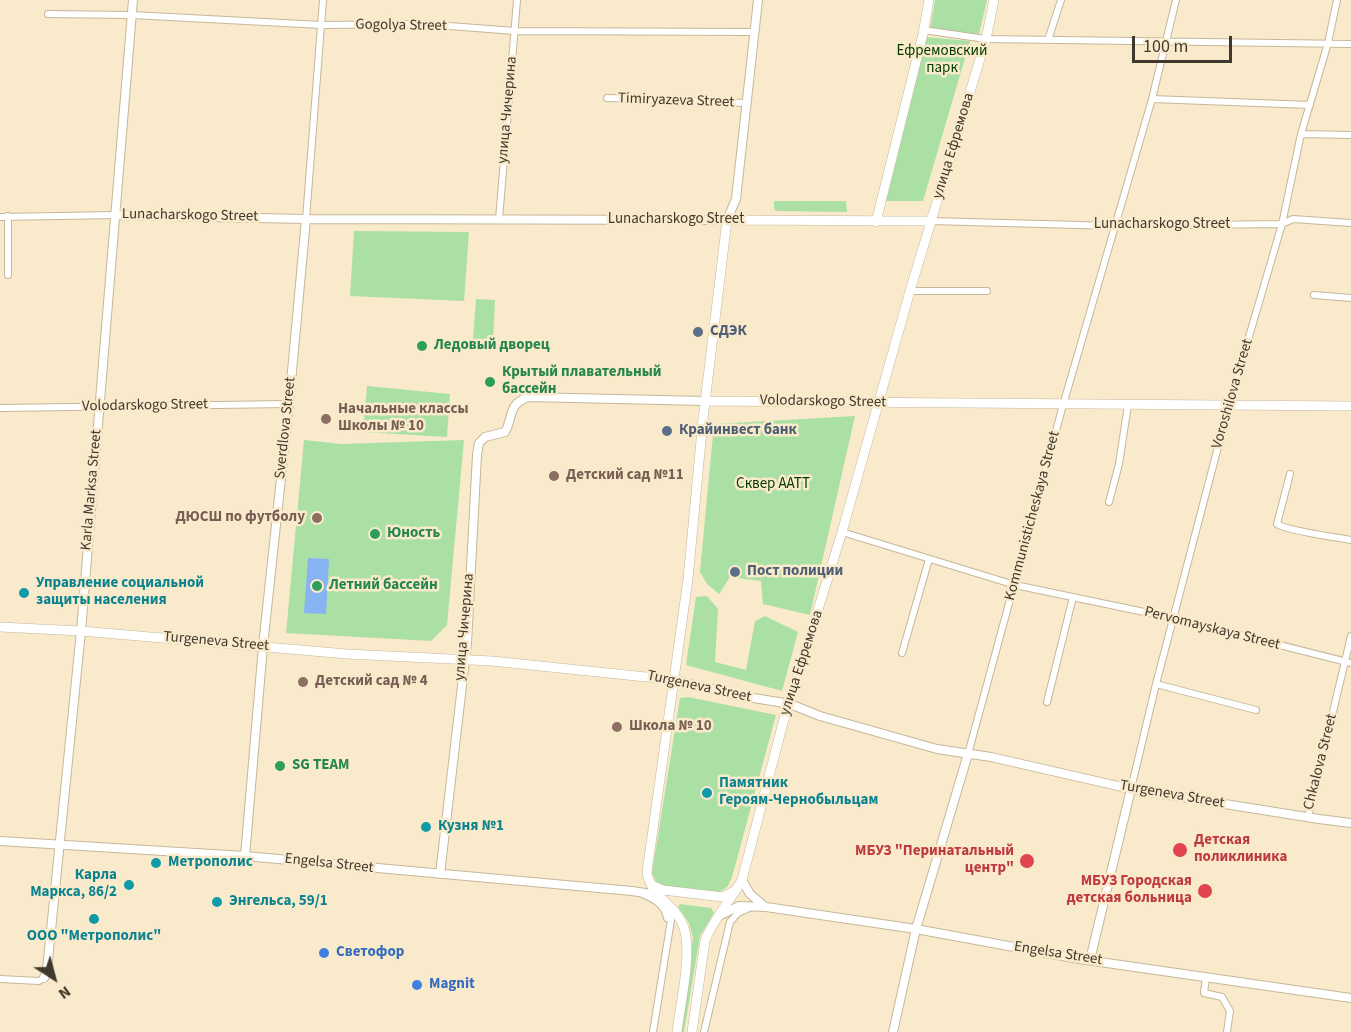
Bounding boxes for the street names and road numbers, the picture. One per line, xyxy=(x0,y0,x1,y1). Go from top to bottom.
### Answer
street label: Gogolya Street xyxy=(355,16,447,36)
street label: улица Чичерина xyxy=(494,56,522,164)
street label: Timiryazeva Street xyxy=(618,90,734,112)
street label: улица Ефремова xyxy=(929,91,979,201)
street label: Lunacharskogo Street xyxy=(122,206,258,226)
street label: Lunacharskogo Street xyxy=(608,211,744,229)
street label: Lunacharskogo Street xyxy=(1094,216,1230,234)
street label: Voroshilova Street xyxy=(1209,337,1257,451)
street label: Sverdlova Street xyxy=(272,376,300,480)
street label: Volodarskogo Street xyxy=(760,392,886,412)
street label: Volodarskogo Street xyxy=(82,396,208,416)
street label: Karla Marksa Street xyxy=(78,429,106,551)
street label: Kommunisticheskaya Street xyxy=(1002,429,1064,603)
street label: улица Чичерина xyxy=(451,573,479,681)
street label: Pervomayskaya Street xyxy=(1142,603,1282,655)
street label: улица Ефремова xyxy=(776,608,828,718)
street label: Turgeneva Street xyxy=(162,628,270,656)
street label: Turgeneva Street xyxy=(645,667,753,707)
street label: Chkalova Street xyxy=(1300,712,1342,812)
street label: Turgeneva Street xyxy=(1118,777,1226,813)
street label: Engelsa Street xyxy=(284,850,374,878)
street label: Engelsa Street xyxy=(1013,938,1103,970)

